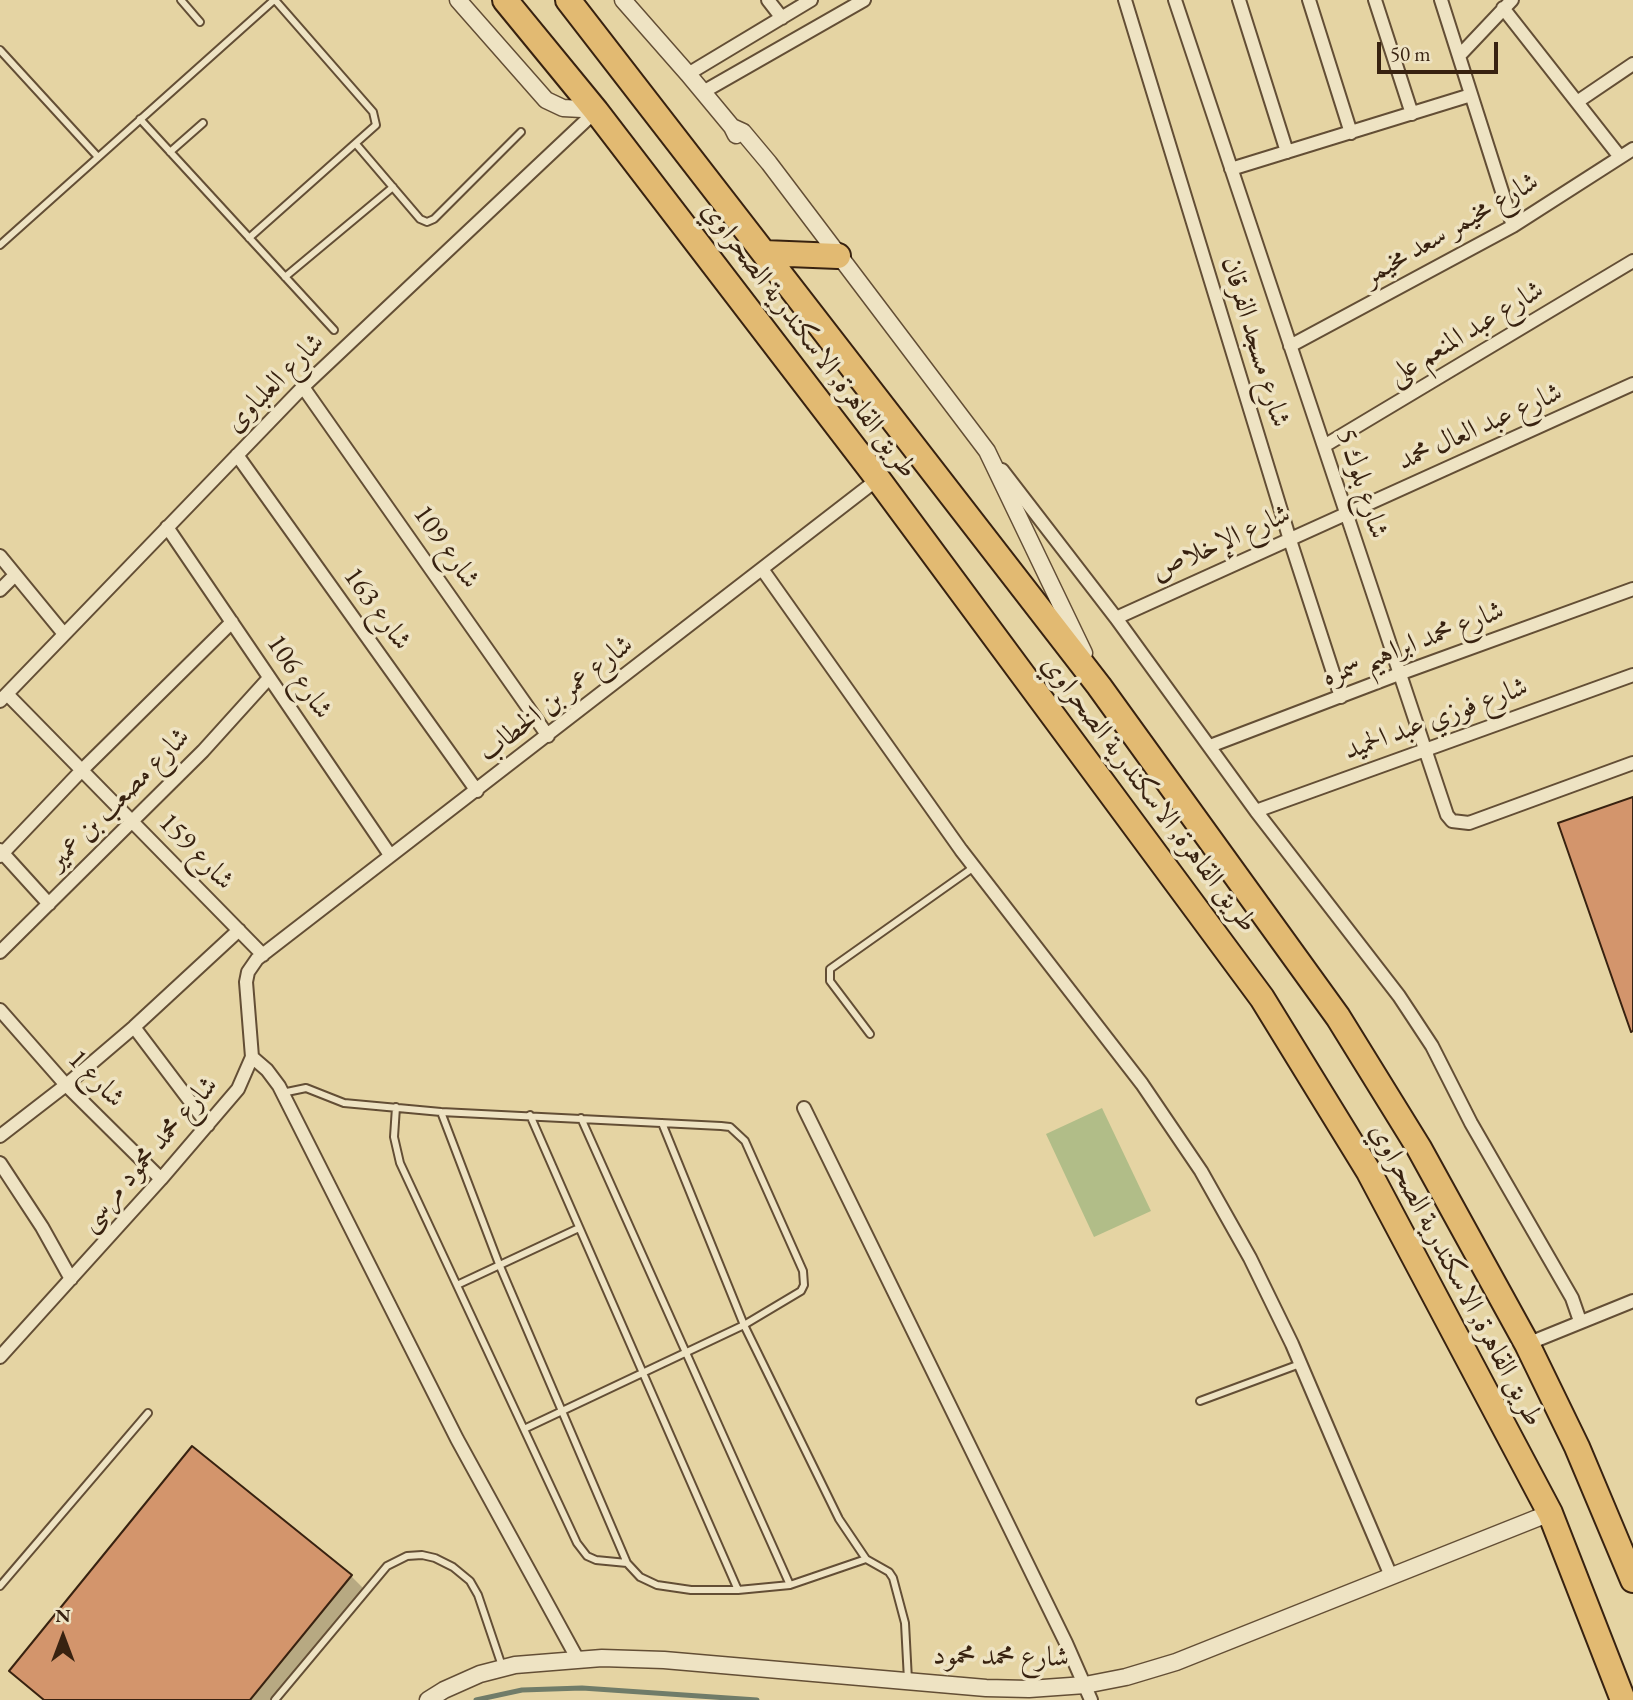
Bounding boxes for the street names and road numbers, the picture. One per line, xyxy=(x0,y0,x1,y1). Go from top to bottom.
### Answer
street label: شارع مخيمر سعد مخيمر xyxy=(1357,165,1545,293)
street label: طريق القاهرة, الاسكندرية الصحراوي xyxy=(694,195,924,485)
street label: شارع مسجد الفرقان xyxy=(1213,253,1297,431)
street label: شارع عبد المنعم على xyxy=(1382,273,1550,393)
street label: شارع العلباوى xyxy=(218,326,332,440)
street label: شارع عبد العال محمد xyxy=(1392,376,1568,478)
street label: شارع بلوك 5 xyxy=(1329,425,1395,543)
street label: شارع الإخلاص xyxy=(1146,497,1296,589)
street label: شارع 109 xyxy=(405,499,487,595)
street label: شارع 163 xyxy=(336,561,418,657)
street label: شارع محمد ابراهيم سمره xyxy=(1317,594,1509,694)
street label: شارع 106 xyxy=(259,628,339,726)
street label: شارع عمر بن الخطاب xyxy=(472,628,640,770)
street label: طريق القاهرة, الاسكندرية الصحراوي xyxy=(1034,649,1264,939)
street label: شارع فوزي عبد الحميد xyxy=(1339,670,1533,768)
street label: شارع مصعب بن عمير xyxy=(41,721,197,877)
street label: شارع 159 xyxy=(151,806,241,898)
street label: شارع 1 xyxy=(60,1043,132,1115)
street label: شارع محمد محمود مرسى xyxy=(72,1069,226,1239)
street label: طريق القاهرة, الاسكندرية الصحراوي xyxy=(1362,1118,1550,1432)
street label: شارع محمد محمود xyxy=(933,1639,1069,1675)

